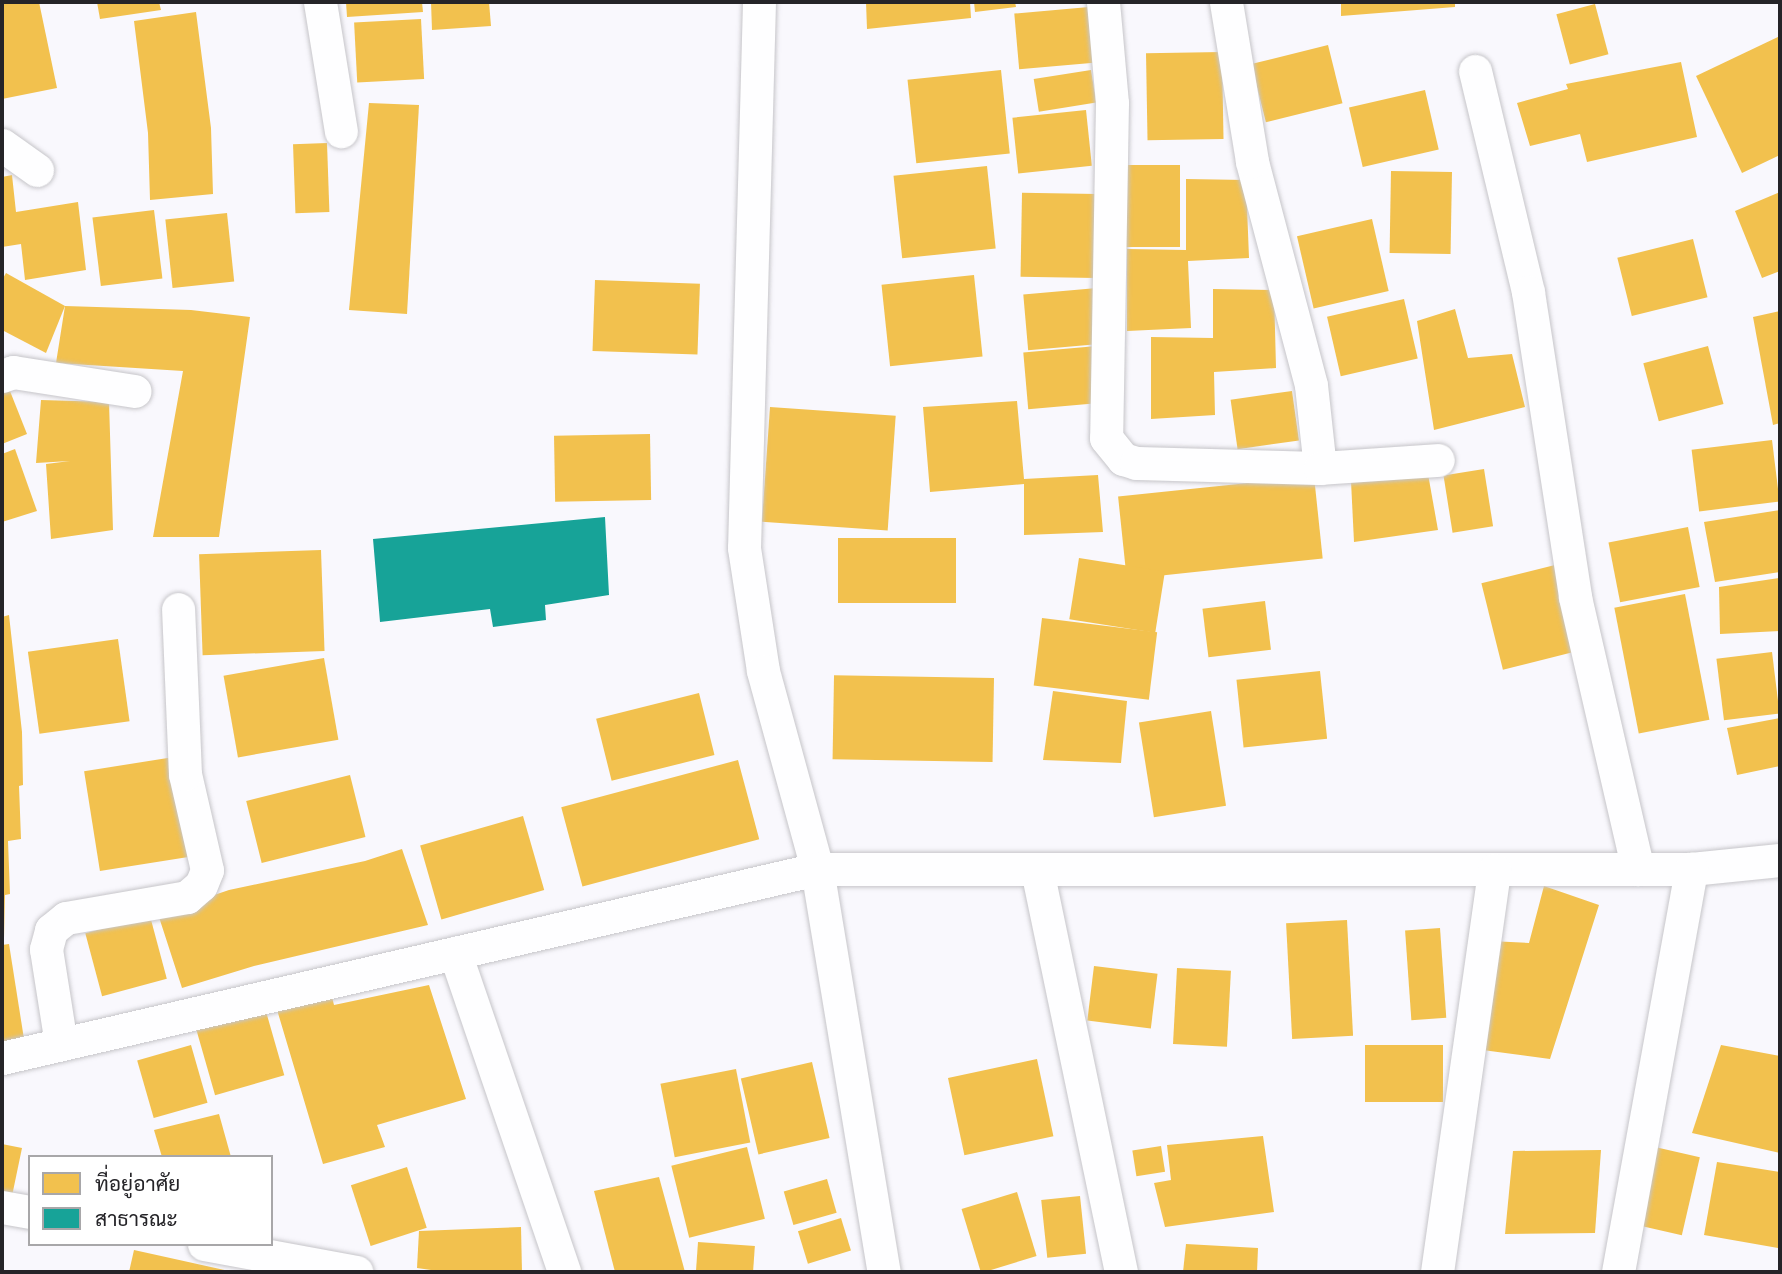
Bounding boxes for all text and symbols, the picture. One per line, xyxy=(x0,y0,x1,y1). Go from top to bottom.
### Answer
legend xyxy=(28,1155,273,1246)
text: ที่อยู่อาศัย xyxy=(95,1169,180,1198)
text: สาธารณะ xyxy=(95,1204,178,1233)

